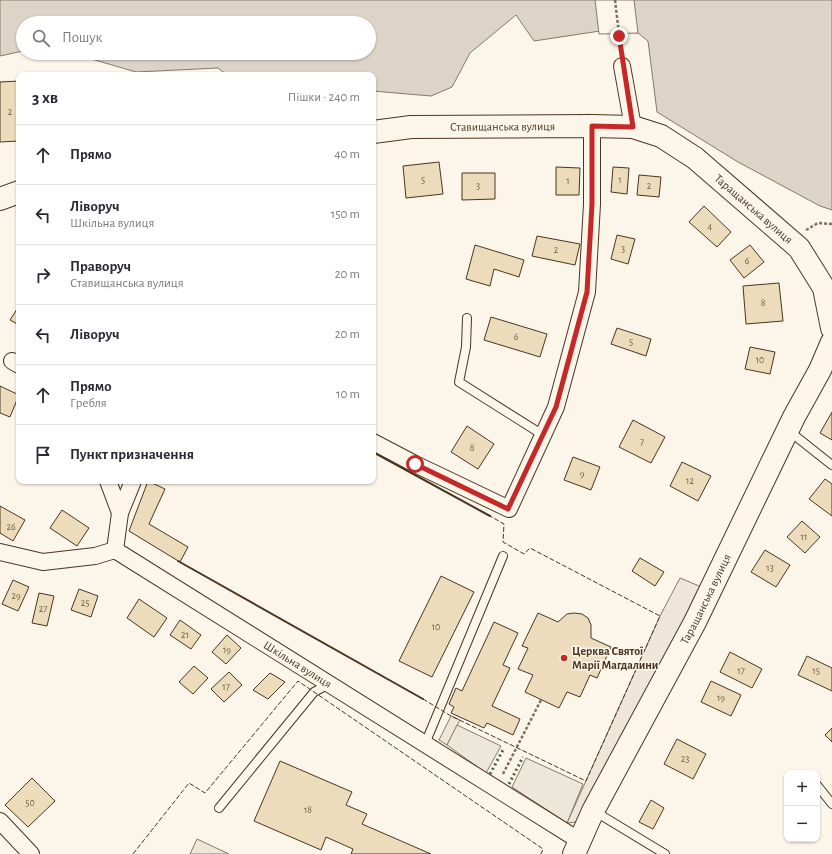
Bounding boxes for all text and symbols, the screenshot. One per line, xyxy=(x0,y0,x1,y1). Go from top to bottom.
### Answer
search box xyxy=(16,16,376,60)
icon: search xyxy=(30,27,52,49)
route end xyxy=(610,27,628,45)
text: Пошук xyxy=(62,30,102,45)
text: 3 хв xyxy=(32,89,58,106)
text: Пішки · 240 m xyxy=(288,91,360,104)
house number: 2 xyxy=(8,107,13,117)
street label: Ставищанська вулиця xyxy=(450,120,555,133)
icon: ahead xyxy=(32,144,54,166)
text: Прямо xyxy=(70,147,112,162)
text: 40 m xyxy=(334,148,360,161)
street label: Таращанська вулиця xyxy=(712,172,795,246)
house number: 5 xyxy=(421,175,425,185)
house number: 1 xyxy=(618,175,622,185)
house number: 1 xyxy=(566,176,570,186)
house number: 3 xyxy=(476,181,480,191)
house number: 2 xyxy=(647,181,652,191)
text: Ліворуч xyxy=(70,199,120,214)
icon: left xyxy=(32,204,54,226)
text: 150 m xyxy=(331,208,360,221)
text: Шкільна вулиця xyxy=(70,217,154,230)
house number: 4 xyxy=(708,222,713,232)
house number: 3 xyxy=(621,244,625,254)
house number: 2 xyxy=(554,245,559,255)
house number: 6 xyxy=(745,256,750,266)
text: Праворуч xyxy=(70,259,131,274)
icon: right xyxy=(32,264,54,286)
text: 20 m xyxy=(335,268,360,281)
text: Ставищанська вулиця xyxy=(70,277,184,290)
house number: 8 xyxy=(761,298,766,308)
icon: left xyxy=(32,324,54,346)
text: Ліворуч xyxy=(70,327,120,342)
text: 20 m xyxy=(335,328,360,341)
house number: 6 xyxy=(514,332,519,342)
house number: 5 xyxy=(629,337,633,347)
house number: 10 xyxy=(756,355,764,365)
text: Прямо xyxy=(70,379,112,394)
icon: ahead xyxy=(32,384,54,406)
text: 10 m xyxy=(336,388,360,401)
text: Гребля xyxy=(70,397,107,410)
house number: 7 xyxy=(640,437,644,447)
house number: 8 xyxy=(470,443,475,453)
icon: arrive xyxy=(32,444,54,466)
text: Пункт призначення xyxy=(70,447,194,462)
route start xyxy=(406,455,424,473)
house number: 9 xyxy=(580,469,585,479)
house number: 12 xyxy=(686,476,694,486)
house number: 26 xyxy=(6,522,16,532)
house number: 11 xyxy=(801,532,807,542)
street label: Таращанська вулиця xyxy=(678,552,733,646)
house number: 13 xyxy=(766,563,774,573)
house number: 29 xyxy=(11,591,21,601)
house number: 25 xyxy=(81,598,89,608)
house number: 27 xyxy=(39,604,47,614)
house number: 10 xyxy=(432,622,440,632)
house number: 21 xyxy=(181,630,189,640)
street label: Шкільна вулиця xyxy=(262,639,334,690)
house number: 19 xyxy=(223,645,231,655)
place label: Церква Святої Марії Магдалини xyxy=(572,645,658,671)
marker: Церква Святої Марії Магдалини xyxy=(559,653,569,663)
house number: 17 xyxy=(737,666,745,676)
house number: 15 xyxy=(812,666,820,676)
house number: 17 xyxy=(222,682,230,692)
house number: 19 xyxy=(717,693,725,703)
house number: 23 xyxy=(681,754,689,764)
map controls xyxy=(784,770,820,842)
button: + xyxy=(784,770,820,806)
house number: 50 xyxy=(25,798,35,808)
house number: 18 xyxy=(304,805,312,815)
button: − xyxy=(784,806,820,842)

